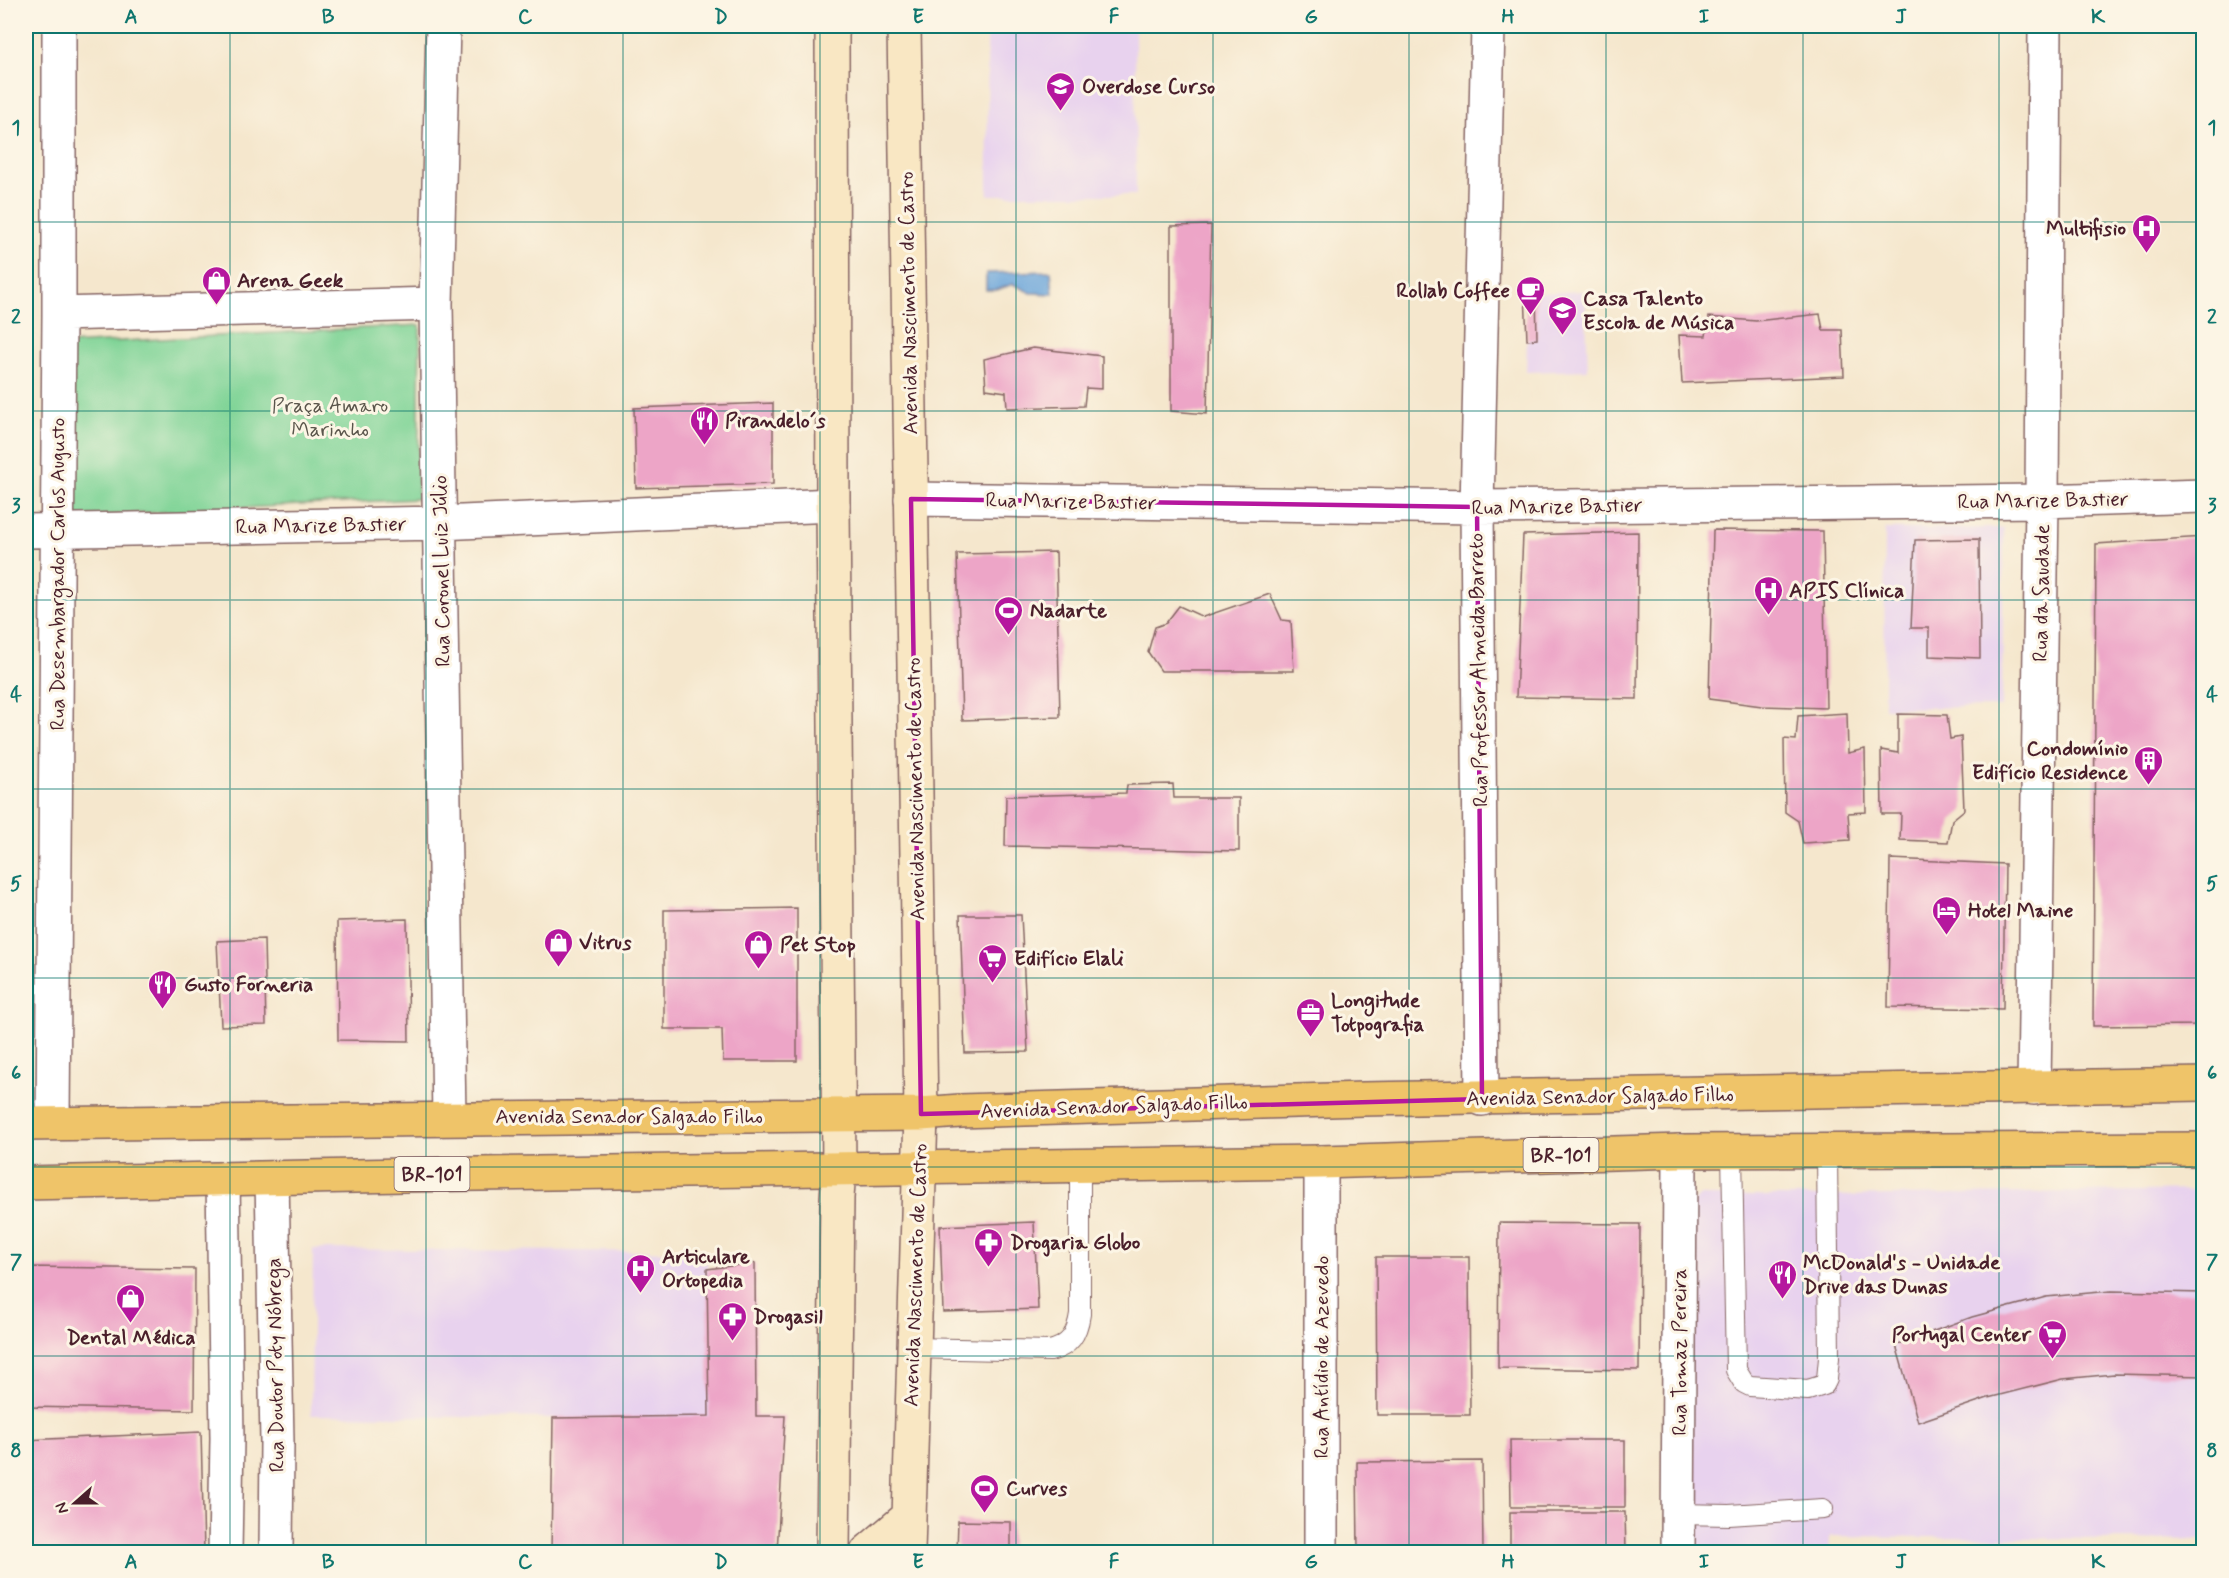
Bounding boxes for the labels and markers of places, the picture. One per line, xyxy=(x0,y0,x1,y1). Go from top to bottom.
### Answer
school or university icon: Overdose Curso xyxy=(1045,70,1077,112)
place label: Overdose Curso xyxy=(1082,73,1215,101)
hospital icon: Multifisio xyxy=(2131,212,2163,254)
place label: Multifisio xyxy=(2046,215,2126,243)
shop icon: Arena Geek xyxy=(200,264,232,306)
place label: Arena Geek xyxy=(237,267,344,295)
cafe icon: Rollab Coffee xyxy=(1515,274,1547,316)
place label: Rollab Coffee xyxy=(1396,277,1510,305)
place label: Casa Talento Escola de Música xyxy=(1583,285,1734,337)
school or university icon: Casa Talento Escola de Música xyxy=(1546,294,1578,336)
restaurant icon: Pirandelo´s xyxy=(688,404,720,446)
place label: Pirandelo´s xyxy=(725,407,826,435)
hospital icon: APIS Clínica xyxy=(1752,574,1784,616)
place label: APIS Clínica xyxy=(1789,577,1904,605)
sports icon: Nadarte xyxy=(993,594,1025,636)
place label: Nadarte xyxy=(1030,597,1107,625)
place label: Condomínio Edifício Residence xyxy=(1972,735,2128,787)
building icon: Condomínio Edifício Residence xyxy=(2133,744,2165,786)
hotel icon: Hotel Maine xyxy=(1931,894,1963,936)
place label: Hotel Maine xyxy=(1968,897,2073,925)
shop icon: Vitrus xyxy=(542,926,574,968)
shop icon: Pet Stop xyxy=(743,928,775,970)
place label: Vitrus xyxy=(579,929,632,957)
place label: Pet Stop xyxy=(780,931,856,959)
supermarket icon: Edifício Elali xyxy=(977,942,1009,984)
place label: Edifício Elali xyxy=(1014,945,1124,973)
restaurant icon: Gusto Forneria xyxy=(147,968,179,1010)
place label: Gusto Forneria xyxy=(184,971,313,999)
place label: Longitude Totpografia xyxy=(1331,987,1424,1039)
office icon: Longitude Totpografia xyxy=(1294,996,1326,1038)
pharmacy icon: Drogaria Globo xyxy=(973,1226,1005,1268)
place label: Drogaria Globo xyxy=(1010,1229,1141,1257)
place label: Articulare Ortopedia xyxy=(662,1243,750,1295)
place label: McDonald's - Unidade Drive das Dunas xyxy=(1803,1249,2001,1301)
hospital icon: Articulare Ortopedia xyxy=(625,1252,657,1294)
restaurant icon: McDonald's - Unidade Drive das Dunas xyxy=(1766,1258,1798,1300)
shop icon: Dental Médica xyxy=(115,1282,147,1324)
pharmacy icon: Drogasil xyxy=(716,1300,748,1342)
place label: Drogasil xyxy=(753,1303,823,1331)
supermarket icon: Portugal Center xyxy=(2036,1318,2068,1360)
place label: Portugal Center xyxy=(1892,1321,2032,1349)
place label: Dental Médica xyxy=(66,1324,196,1352)
sports icon: Curves xyxy=(969,1472,1001,1514)
place label: Curves xyxy=(1006,1475,1068,1503)

